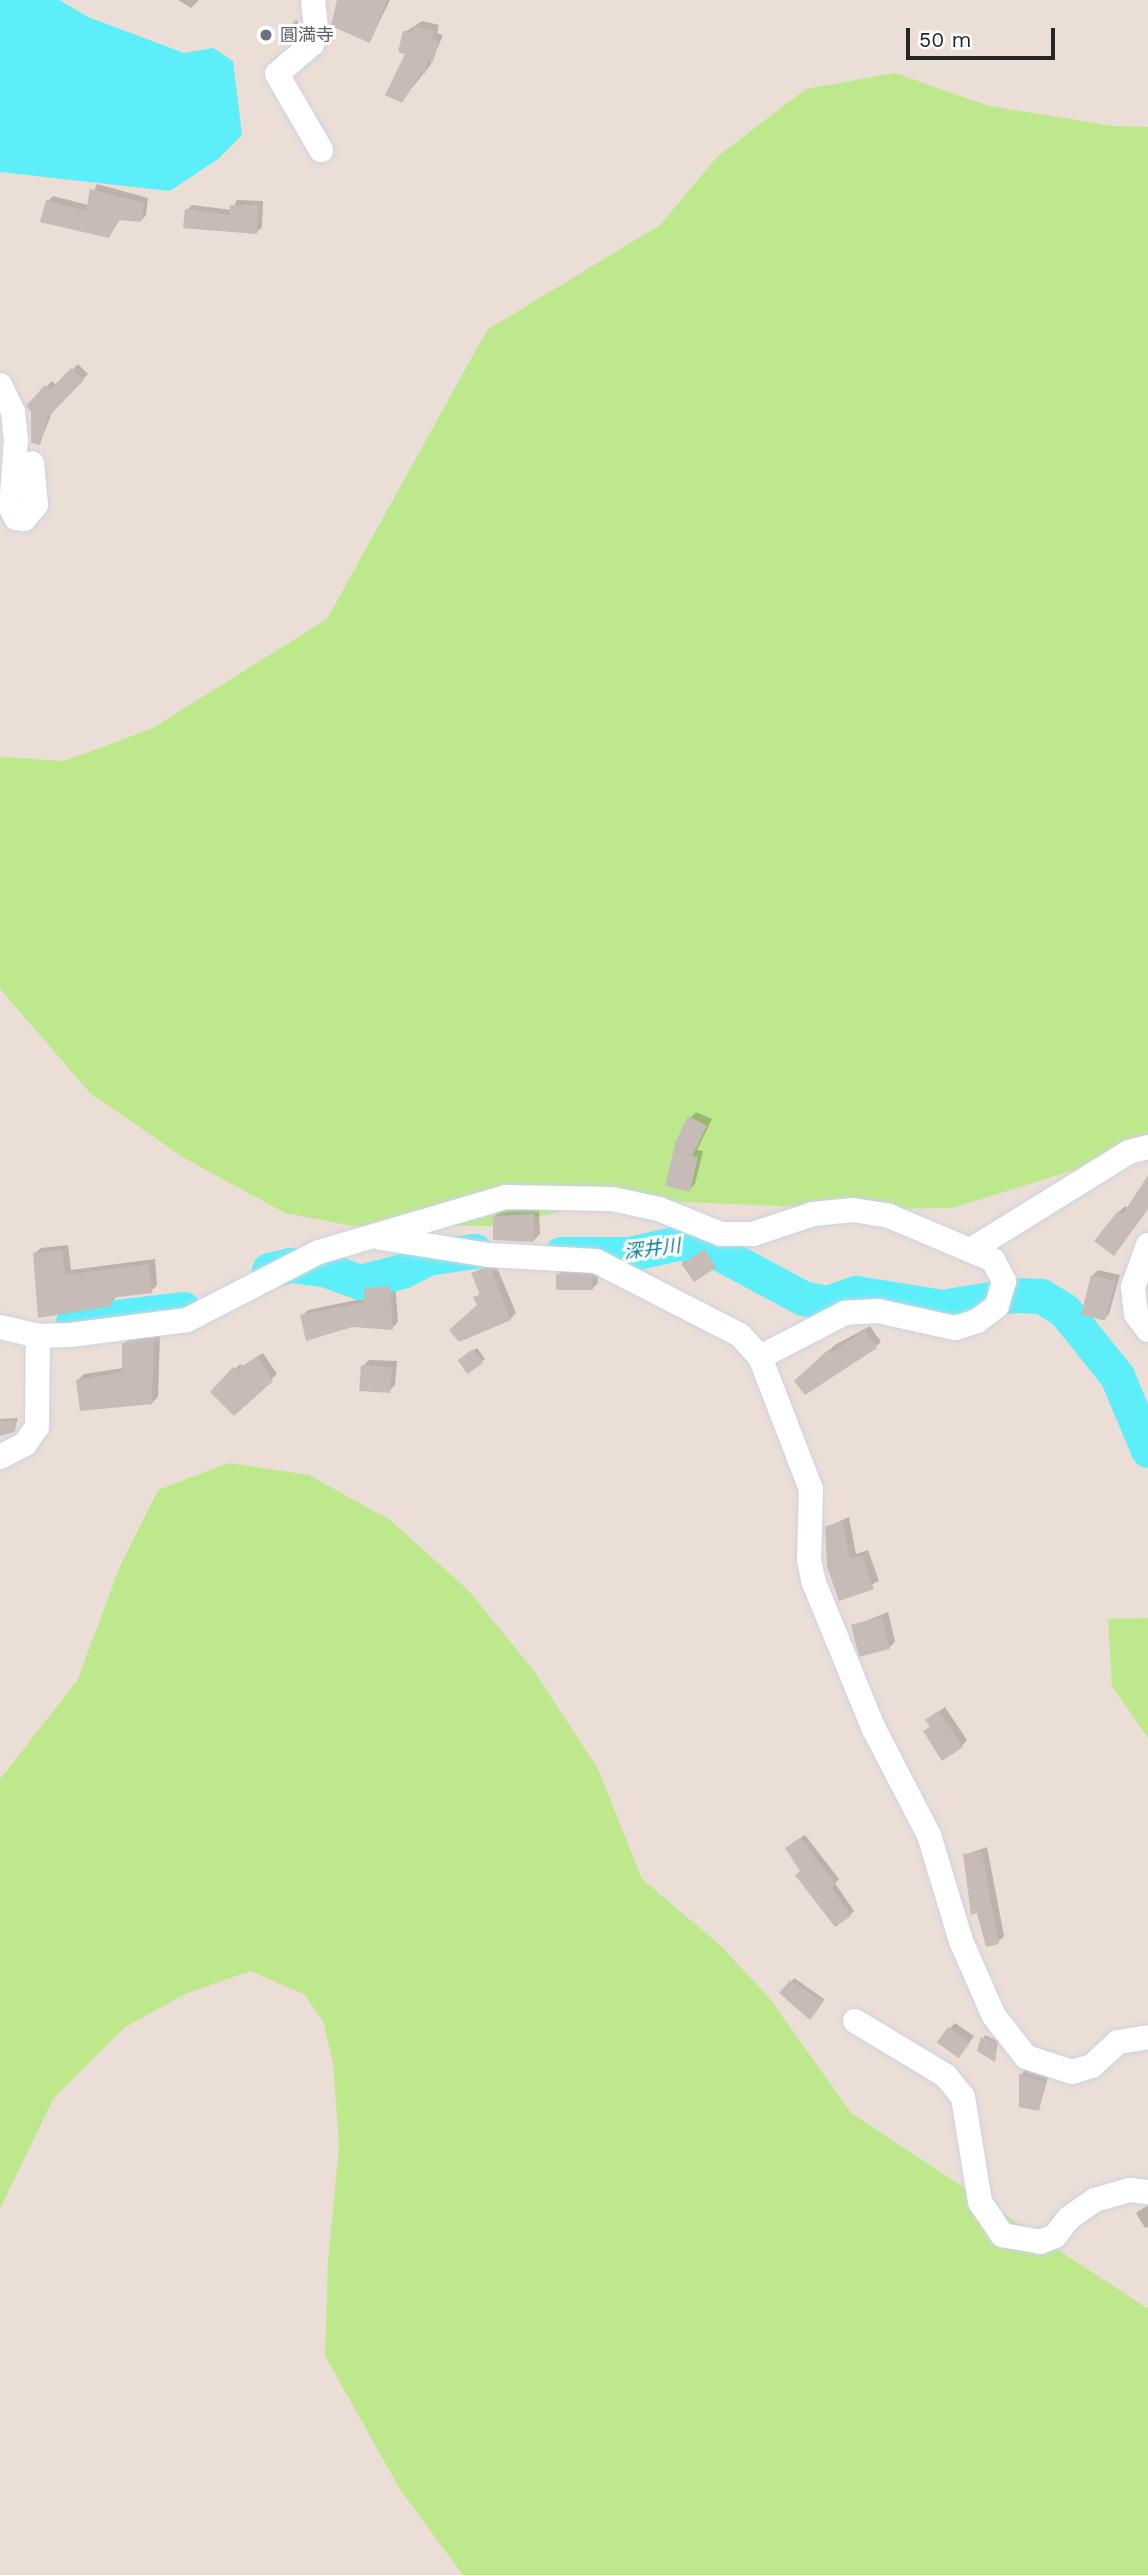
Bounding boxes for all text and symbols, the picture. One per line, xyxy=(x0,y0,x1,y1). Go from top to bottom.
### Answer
scale bar xyxy=(910,14,1059,58)
place label: 圓満寺 xyxy=(280,24,334,46)
marker: 圓満寺 xyxy=(258,27,274,43)
text: 50 m xyxy=(919,27,971,52)
water label: 深井川 xyxy=(622,1234,682,1264)

